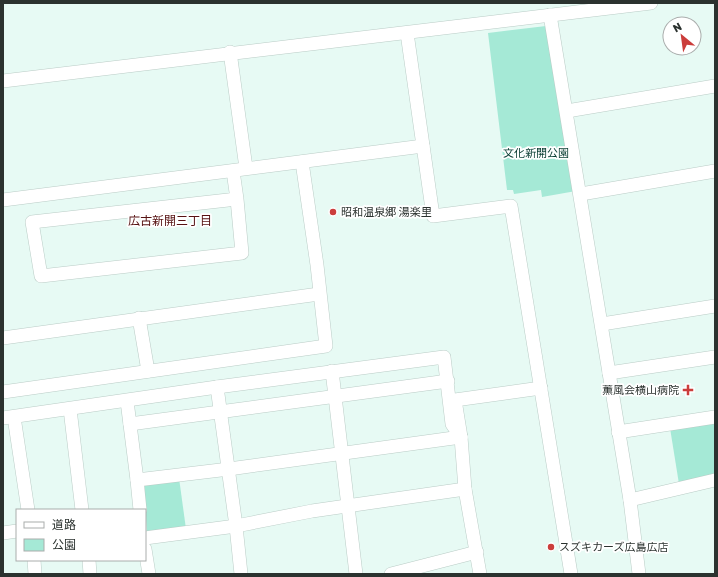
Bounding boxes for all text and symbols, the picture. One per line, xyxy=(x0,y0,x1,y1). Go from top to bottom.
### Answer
north arrow xyxy=(662,16,702,56)
text: N xyxy=(671,20,684,35)
park label: 文化新開公園 xyxy=(503,147,569,160)
place label: 昭和温泉郷 湯楽里 xyxy=(341,206,432,219)
marker: 昭和温泉郷 湯楽里 xyxy=(328,207,338,217)
district label: 広古新開三丁目 xyxy=(128,214,212,228)
place label: 薫風会横山病院 xyxy=(602,384,679,397)
marker: 薫風会横山病院 xyxy=(682,384,694,396)
legend xyxy=(16,509,146,561)
text: 道路 xyxy=(52,518,76,532)
text: 公園 xyxy=(52,538,76,552)
place label: スズキカーズ広島広店 xyxy=(559,541,668,554)
marker: スズキカーズ広島広店 xyxy=(546,542,556,552)

